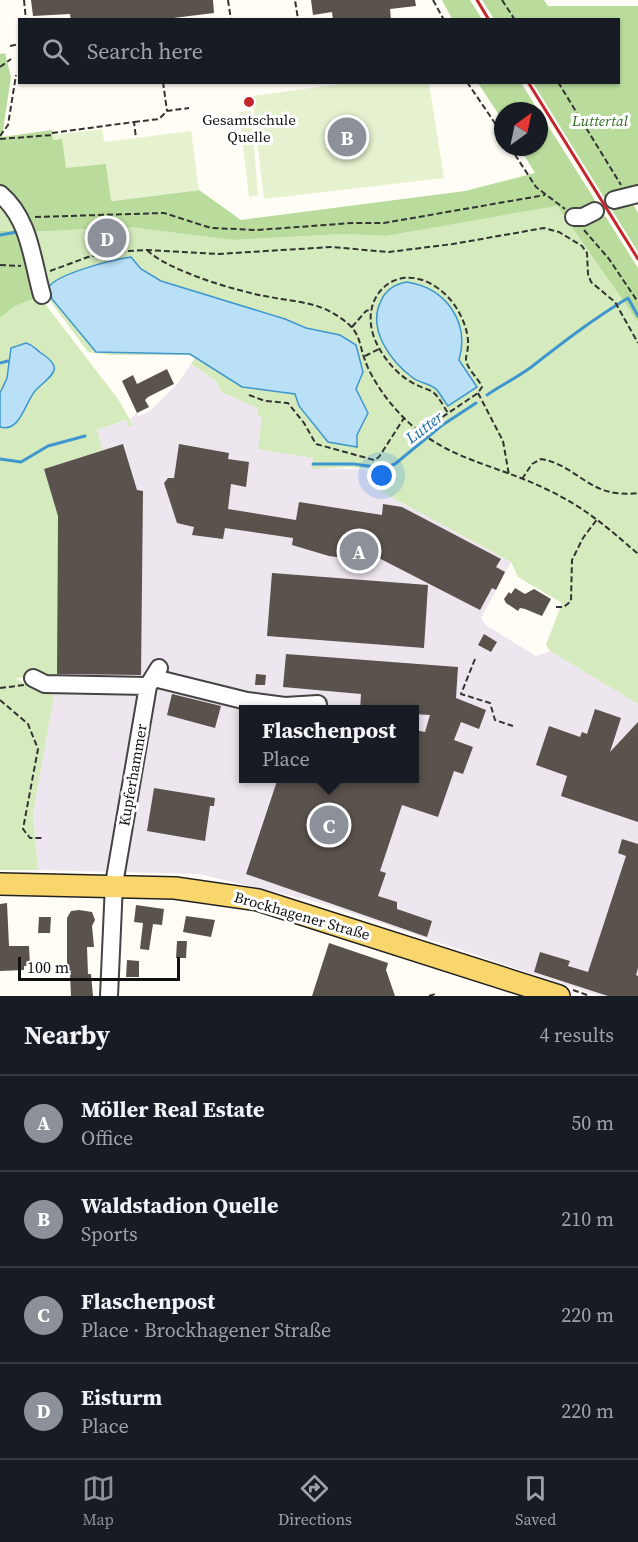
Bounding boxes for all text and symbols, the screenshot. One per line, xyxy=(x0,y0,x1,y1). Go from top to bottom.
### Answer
search box xyxy=(18,18,620,84)
icon: search xyxy=(39,35,72,68)
text: Search here xyxy=(87,36,203,66)
marker: Gesamtschule Quelle xyxy=(242,95,256,109)
north arrow xyxy=(494,102,548,156)
place label: Gesamtschule Quelle xyxy=(202,109,296,147)
park label: Luttertal xyxy=(571,110,629,131)
pin: B xyxy=(328,114,366,160)
pin: D xyxy=(88,216,126,260)
water label: Lutter xyxy=(400,405,448,449)
your location xyxy=(367,461,396,490)
pin: A xyxy=(340,528,378,574)
popup xyxy=(239,705,419,783)
text: Flaschenpost xyxy=(262,715,396,745)
street label: Kupferhammer xyxy=(113,721,152,828)
text: Place xyxy=(262,745,310,773)
pin: C xyxy=(310,802,348,848)
street label: Brockhagener Straße xyxy=(232,886,373,945)
scale bar xyxy=(18,954,180,982)
text: 100 m xyxy=(27,956,69,978)
text: Nearby xyxy=(24,1017,110,1053)
text: 4 results xyxy=(539,1021,614,1049)
text: Möller Real Estate xyxy=(81,1094,265,1124)
text: A xyxy=(37,1109,50,1137)
text: 50 m xyxy=(571,1109,614,1137)
text: Office xyxy=(81,1124,133,1152)
text: Waldstadion Quelle xyxy=(81,1190,278,1220)
text: B xyxy=(37,1205,50,1233)
text: 210 m xyxy=(561,1205,614,1233)
text: Sports xyxy=(81,1220,138,1248)
text: Flaschenpost xyxy=(81,1286,215,1316)
text: C xyxy=(37,1301,50,1329)
text: 220 m xyxy=(561,1301,614,1329)
text: Place · Brockhagener Straße xyxy=(81,1316,331,1344)
text: Eisturm xyxy=(81,1382,162,1412)
text: D xyxy=(36,1397,51,1425)
text: 220 m xyxy=(561,1397,614,1425)
text: Place xyxy=(81,1412,129,1440)
tab: Map xyxy=(82,1472,115,1530)
tab: Directions xyxy=(278,1472,352,1530)
tab: Saved xyxy=(515,1472,556,1530)

